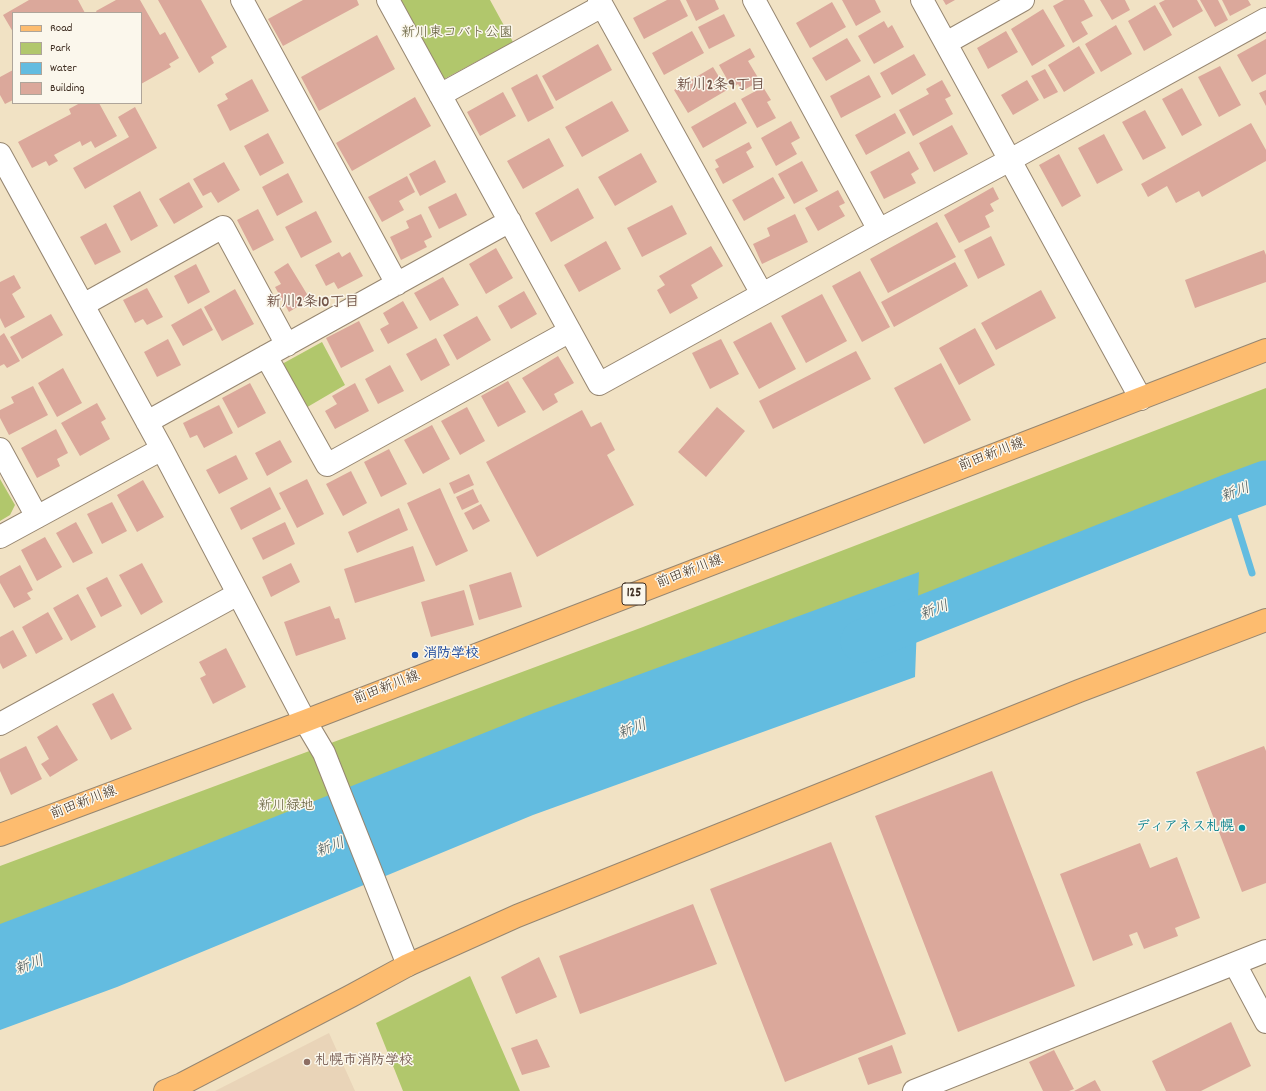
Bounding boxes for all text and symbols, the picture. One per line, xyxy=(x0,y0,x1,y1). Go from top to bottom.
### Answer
legend xyxy=(12,12,142,104)
text: Road xyxy=(50,20,72,37)
park label: 新川東コバト公園 xyxy=(401,26,513,42)
text: Park xyxy=(50,40,70,57)
text: Water xyxy=(50,60,77,77)
district label: 新川2条9丁目 xyxy=(677,78,765,96)
text: Building xyxy=(50,80,85,97)
district label: 新川2条10丁目 xyxy=(266,295,360,313)
street label: 前田新川線 xyxy=(956,436,1028,476)
water label: 新川 xyxy=(1219,480,1253,508)
street label: 前田新川線 xyxy=(654,553,726,593)
road number: 125 xyxy=(622,583,646,605)
water label: 新川 xyxy=(918,598,952,626)
place label: 消防学校 xyxy=(423,647,479,663)
marker: 消防学校 xyxy=(410,650,420,660)
street label: 前田新川線 xyxy=(351,669,423,709)
water label: 新川 xyxy=(616,717,650,745)
street label: 前田新川線 xyxy=(48,784,120,824)
park label: 新川緑地 xyxy=(258,799,314,815)
place label: ディアネス札幌 xyxy=(1136,820,1234,836)
marker: ディアネス札幌 xyxy=(1237,823,1247,833)
water label: 新川 xyxy=(314,835,348,863)
water label: 新川 xyxy=(13,953,47,981)
place label: 札幌市消防学校 xyxy=(315,1054,413,1070)
marker: 札幌市消防学校 xyxy=(302,1057,312,1067)

